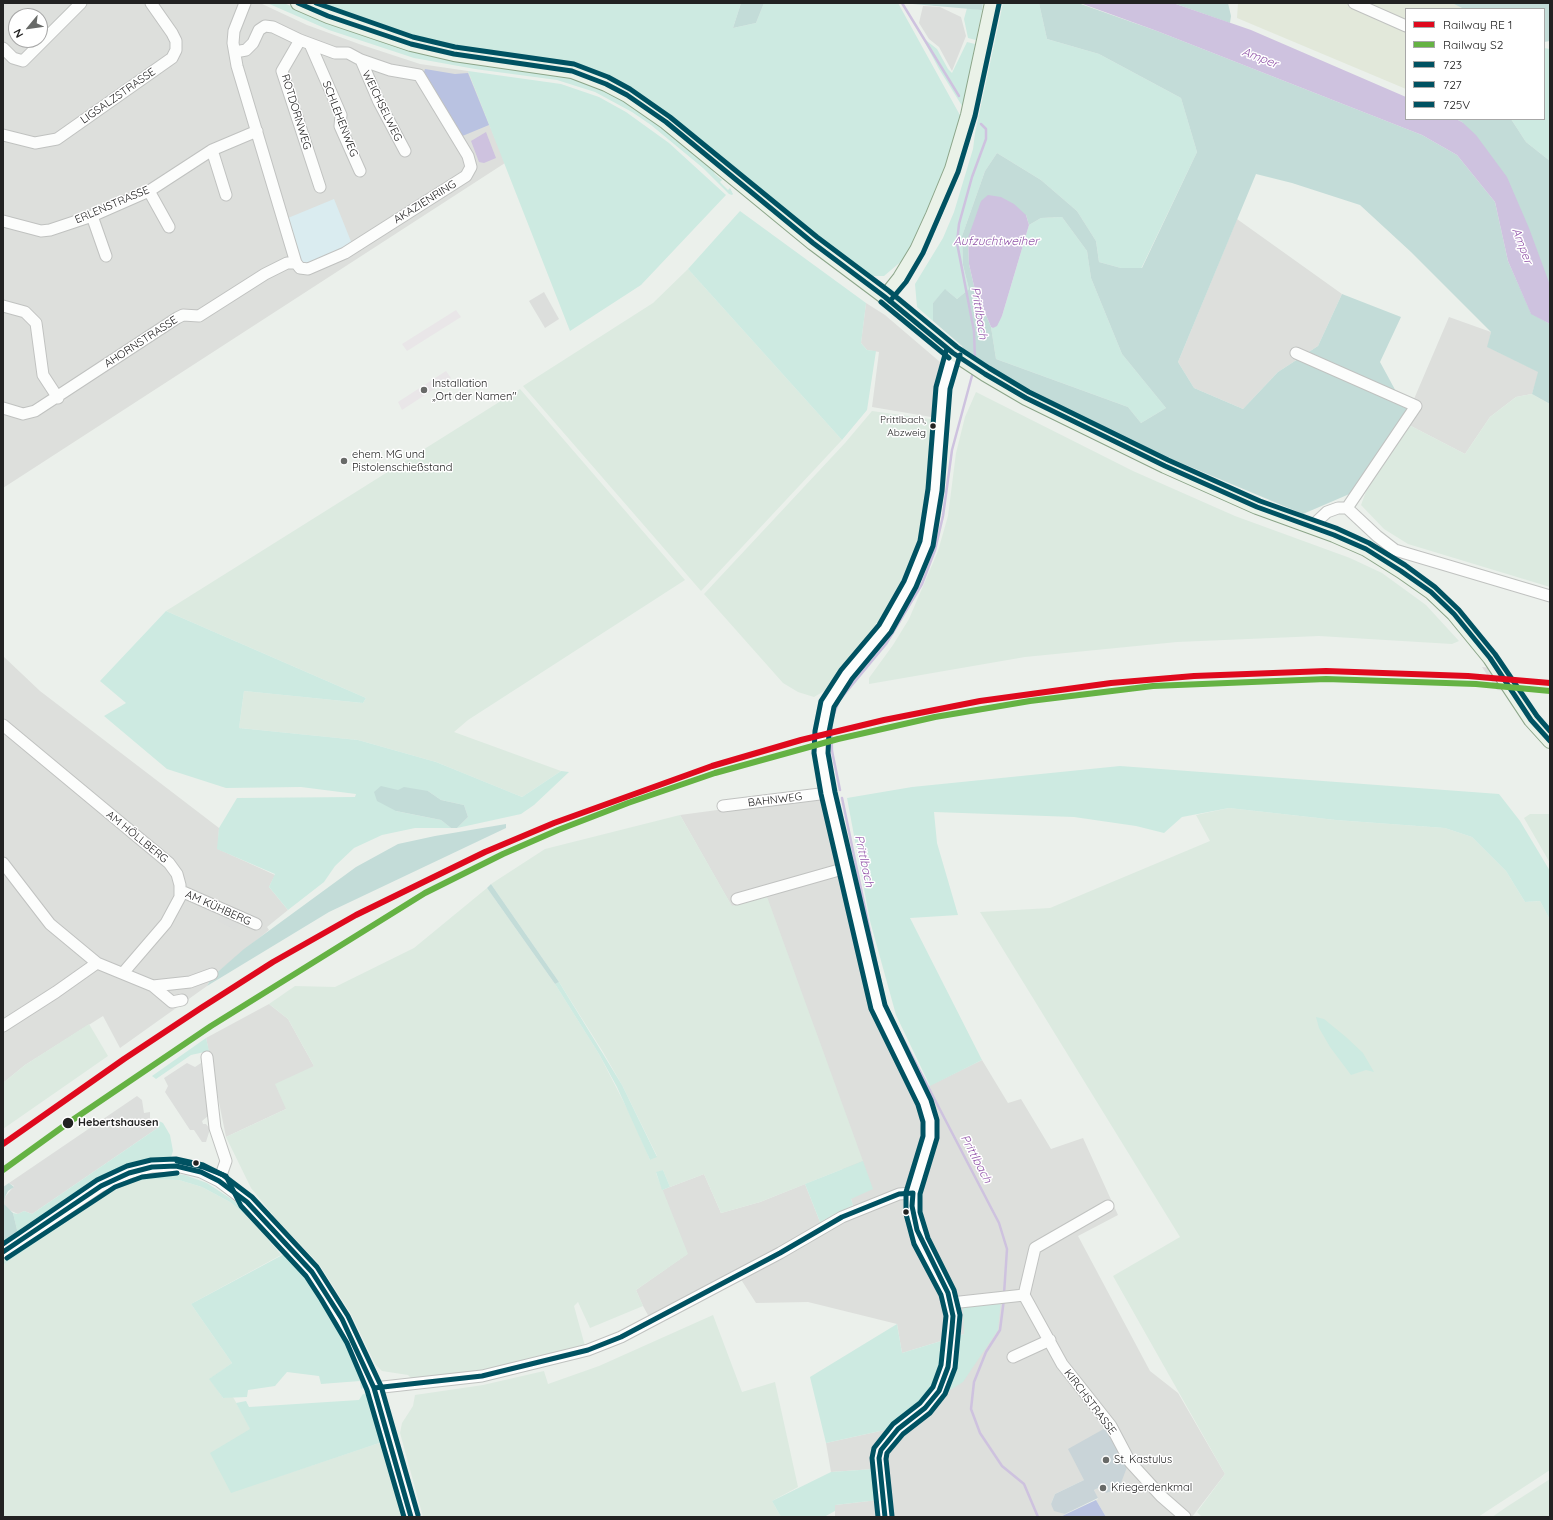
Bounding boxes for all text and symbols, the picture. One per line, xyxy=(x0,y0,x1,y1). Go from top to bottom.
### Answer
north arrow xyxy=(8,8,48,48)
legend xyxy=(1405,8,1545,120)
text: Railway RE 1 xyxy=(1443,17,1513,32)
text: N xyxy=(10,26,26,40)
text: Railway S2 xyxy=(1443,37,1503,52)
water label: Amper xyxy=(1240,45,1280,71)
text: 723 xyxy=(1443,57,1462,72)
street label: LIGSALZSTRASSE xyxy=(78,65,158,127)
street label: WEICHSELWEG xyxy=(359,68,405,144)
street label: ROTDORNWEG xyxy=(278,73,314,151)
text: 727 xyxy=(1443,77,1462,92)
street label: SCHLEHENWEG xyxy=(319,79,361,159)
text: 725V xyxy=(1443,97,1470,112)
street label: AKAZIENRING xyxy=(391,177,459,227)
street label: ERLENSTRASSE xyxy=(73,183,151,227)
water label: Amper xyxy=(1509,226,1535,266)
water label: Aufzuchtweiher xyxy=(953,234,1039,248)
water label: Prittlbach xyxy=(968,286,990,340)
street label: AHORNSTRASSE xyxy=(102,313,180,371)
place label: Installation „Ort der Namen'' xyxy=(432,377,517,403)
marker: Installation „Ort der Namen'' xyxy=(419,385,429,395)
place label: Prittlbach, Abzweig xyxy=(880,414,926,438)
marker: Prittlbach, Abzweig xyxy=(928,421,938,431)
place label: ehem. MG und Pistolenschießstand xyxy=(352,448,452,474)
marker: ehem. MG und Pistolenschießstand xyxy=(339,456,349,466)
street label: BAHNWEG xyxy=(747,790,803,810)
street label: AM HÖLLBERG xyxy=(103,808,171,866)
water label: Prittlbach xyxy=(851,834,877,888)
street label: AM KÜHBERG xyxy=(183,888,253,928)
marker: Hebertshausen xyxy=(61,1116,75,1130)
place label: Hebertshausen xyxy=(78,1116,159,1130)
water label: Prittlbach xyxy=(957,1132,995,1186)
unlabelled marker xyxy=(191,1158,201,1168)
unlabelled marker xyxy=(901,1207,911,1217)
street label: KIRCHSTRASSE xyxy=(1061,1367,1119,1437)
place label: St. Kastulus xyxy=(1114,1453,1172,1467)
marker: St. Kastulus xyxy=(1101,1455,1111,1465)
place label: Kriegerdenkmal xyxy=(1111,1481,1192,1495)
marker: Kriegerdenkmal xyxy=(1098,1483,1108,1493)

